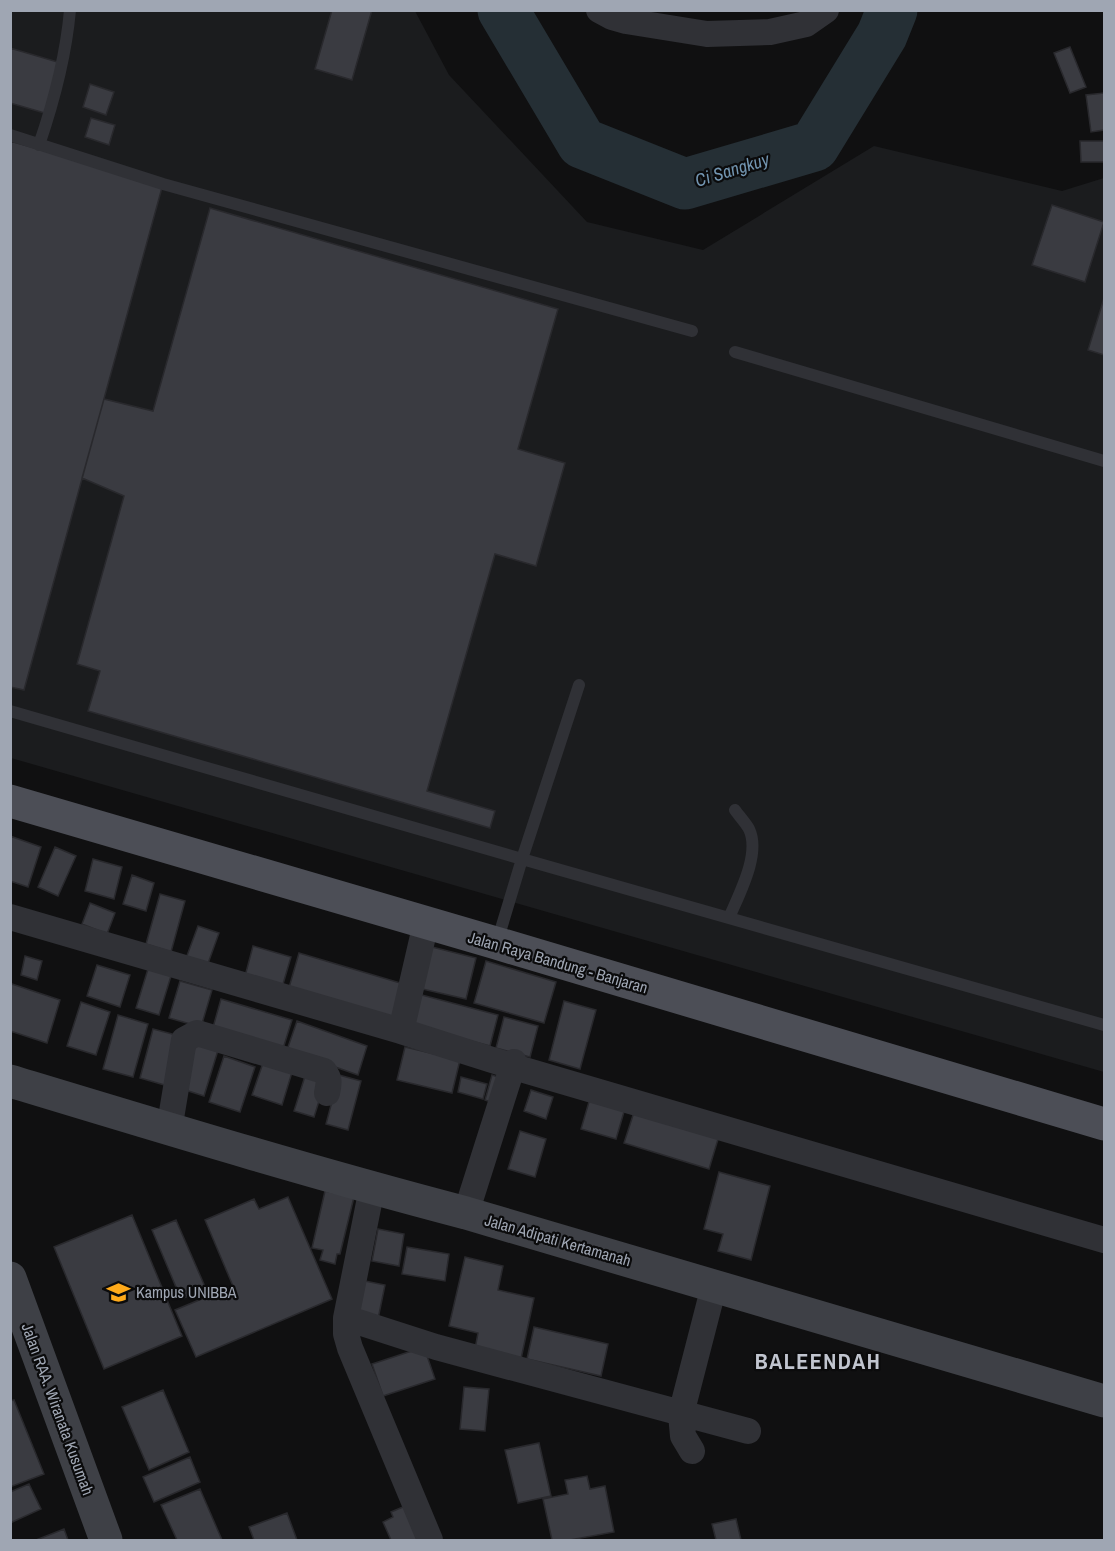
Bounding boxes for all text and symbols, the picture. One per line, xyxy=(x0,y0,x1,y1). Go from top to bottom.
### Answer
water label: Ci Sangkuy xyxy=(692,146,774,193)
street label: Jalan Raya Bandung - Banjaran xyxy=(466,926,650,998)
street label: Jalan Adipati Kertamanah xyxy=(482,1209,634,1271)
school or university icon: Kampus UNIBBA xyxy=(105,1279,131,1305)
place label: Kampus UNIBBA xyxy=(136,1281,237,1303)
street label: Jalan RAA. Wiranata Kusumah xyxy=(17,1320,99,1498)
district label: BALEENDAH xyxy=(755,1346,881,1376)

